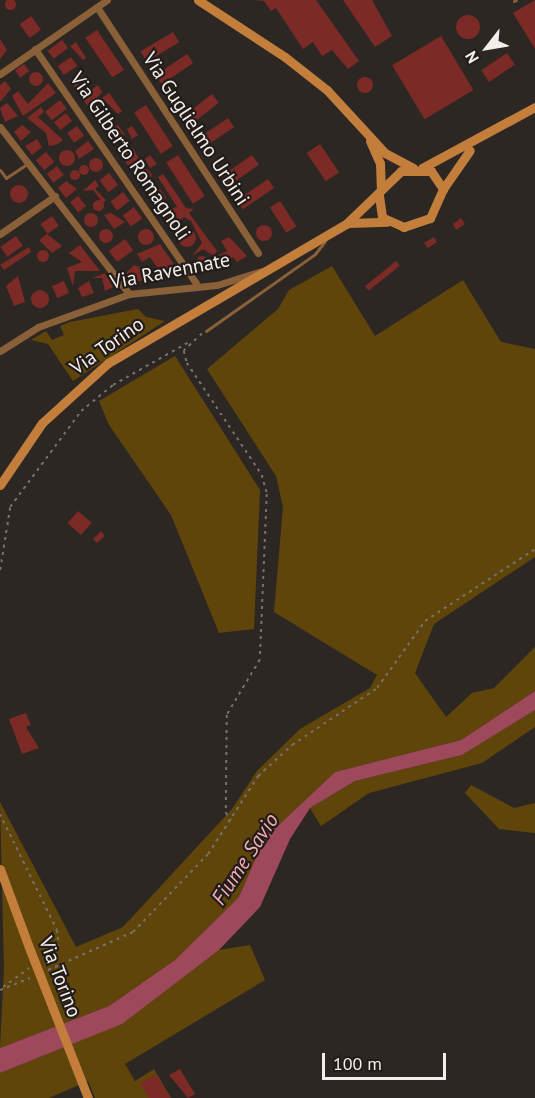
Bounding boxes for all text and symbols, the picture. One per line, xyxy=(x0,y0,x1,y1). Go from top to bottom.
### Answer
north arrow xyxy=(457,18,517,78)
street label: Via Guglielmo Urbini xyxy=(138,48,254,210)
text: N xyxy=(460,48,483,67)
street label: Via Gilberto Romagnoli xyxy=(65,67,195,245)
street label: Via Ravennate xyxy=(108,248,232,294)
street label: Via Torino xyxy=(65,312,149,380)
water label: Fiume Savio xyxy=(206,809,284,909)
street label: Via Torino xyxy=(34,933,86,1021)
scale bar xyxy=(325,1041,450,1079)
text: 100 m xyxy=(333,1052,382,1075)

